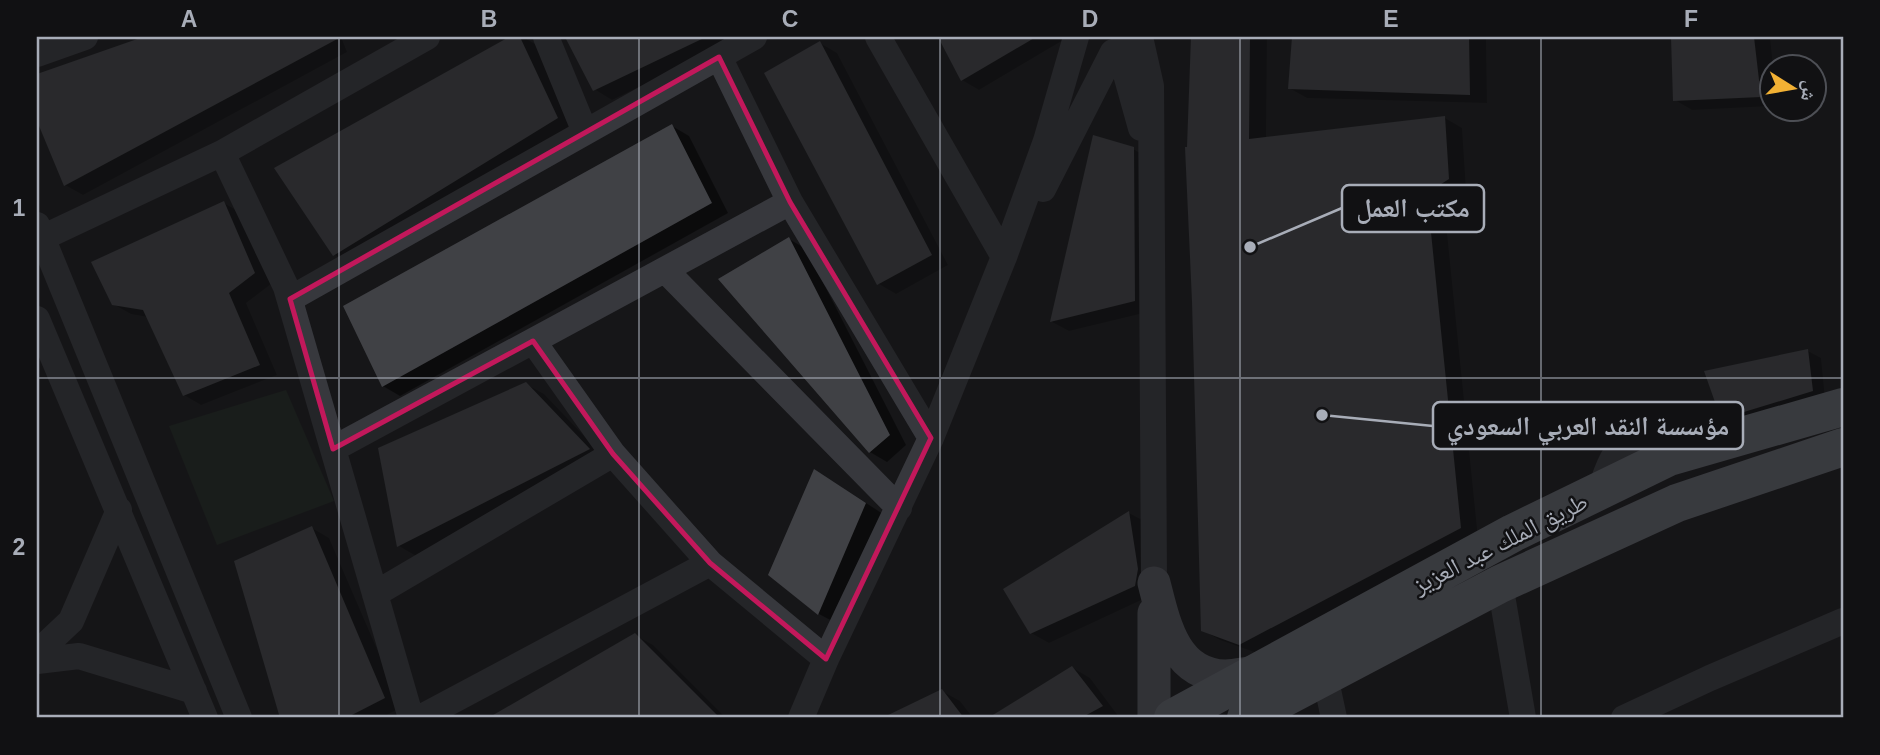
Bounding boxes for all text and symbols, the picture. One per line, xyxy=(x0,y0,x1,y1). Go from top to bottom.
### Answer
text: A xyxy=(181,6,197,32)
text: B xyxy=(481,6,497,32)
text: C xyxy=(782,6,798,32)
text: D xyxy=(1082,6,1098,32)
text: E xyxy=(1383,6,1399,32)
text: F xyxy=(1684,6,1698,32)
north arrow xyxy=(1758,52,1828,122)
text: ش xyxy=(1796,79,1821,103)
callout: مكتب العمل xyxy=(1342,185,1484,232)
text: مكتب العمل xyxy=(1356,193,1470,224)
text: 1 xyxy=(13,195,26,221)
callout: مؤسسة النقد العربي السعودي xyxy=(1433,402,1743,449)
text: مؤسسة النقد العربي السعودي xyxy=(1447,411,1729,446)
street label: طريق الملك عبد العزيز xyxy=(1407,487,1592,600)
text: 2 xyxy=(13,534,25,560)

